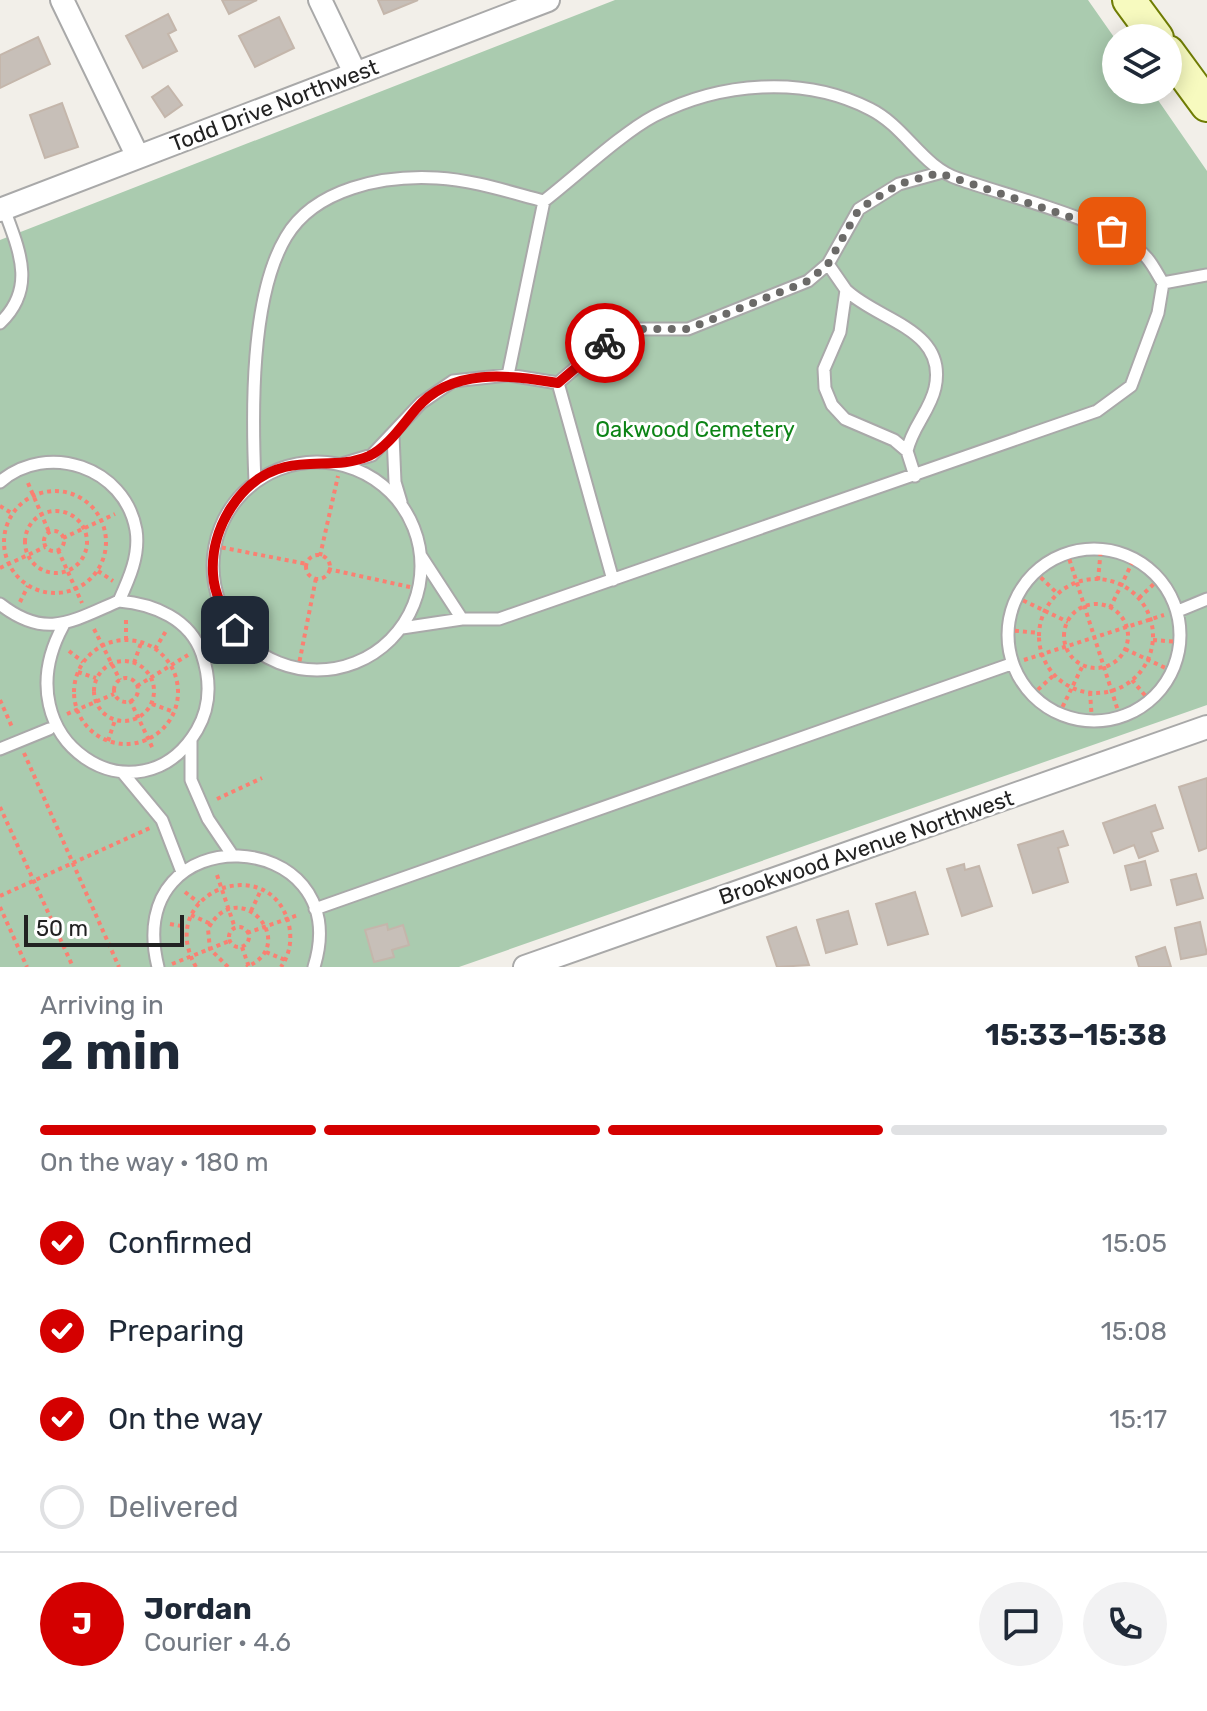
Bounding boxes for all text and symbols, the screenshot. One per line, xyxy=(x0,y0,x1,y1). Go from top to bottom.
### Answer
map controls xyxy=(1102,24,1182,104)
button: layers xyxy=(1102,24,1182,104)
street label: Todd Drive Northwest xyxy=(166,53,382,158)
pin xyxy=(1078,197,1146,265)
icon: bag xyxy=(1090,209,1134,253)
courier xyxy=(565,303,645,383)
icon: bike xyxy=(583,321,627,365)
park label: Oakwood Cemetery xyxy=(595,416,795,443)
pin xyxy=(201,596,269,664)
icon: home xyxy=(213,608,257,652)
street label: Brookwood Avenue Northwest xyxy=(715,784,1017,911)
scale bar xyxy=(24,911,184,947)
text: 50 m xyxy=(36,915,88,942)
text: Arriving in xyxy=(40,990,164,1021)
text: 15:33–15:38 xyxy=(985,1017,1167,1053)
text: 2 min xyxy=(40,1020,181,1082)
text: On the way · 180 m xyxy=(40,1147,269,1178)
icon: check xyxy=(40,1221,84,1265)
text: Confirmed xyxy=(108,1225,252,1261)
text: 15:05 xyxy=(1102,1228,1167,1259)
icon: check xyxy=(40,1309,84,1353)
text: Preparing xyxy=(108,1313,244,1349)
text: 15:08 xyxy=(1101,1316,1167,1347)
icon: check xyxy=(40,1397,84,1441)
text: On the way xyxy=(108,1401,263,1437)
text: 15:17 xyxy=(1109,1404,1167,1435)
text: Delivered xyxy=(108,1489,239,1525)
button: chat xyxy=(979,1582,1063,1666)
button: phone xyxy=(1083,1582,1167,1666)
text: Jordan xyxy=(144,1591,252,1627)
text: J xyxy=(72,1606,92,1642)
text: Courier · 4.6 xyxy=(144,1627,291,1658)

